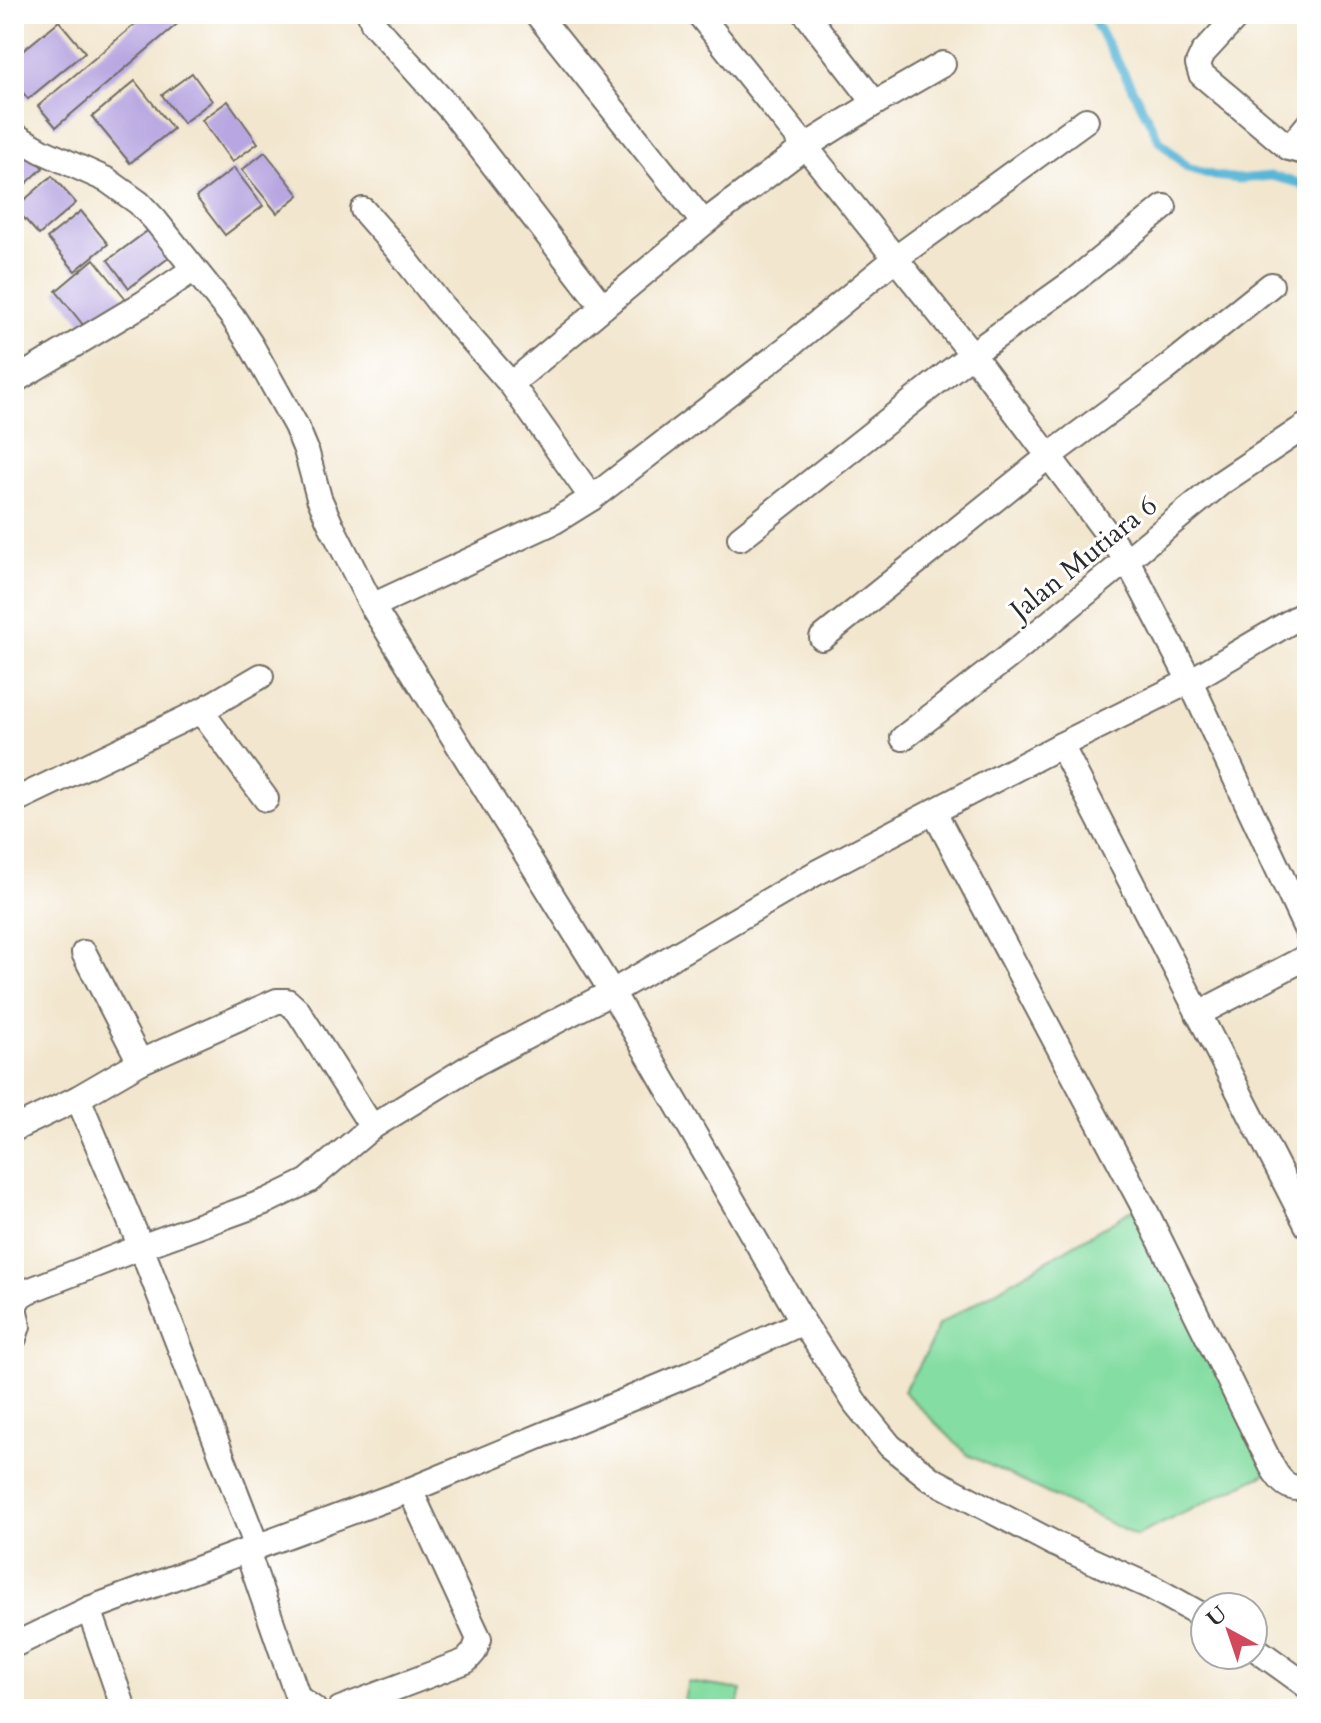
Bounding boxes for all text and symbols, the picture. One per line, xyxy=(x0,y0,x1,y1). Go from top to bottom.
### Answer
street label: Jalan Mutiara 6 xyxy=(999,487,1165,631)
north arrow xyxy=(1189,1591,1269,1671)
text: U xyxy=(1200,1599,1233,1634)

